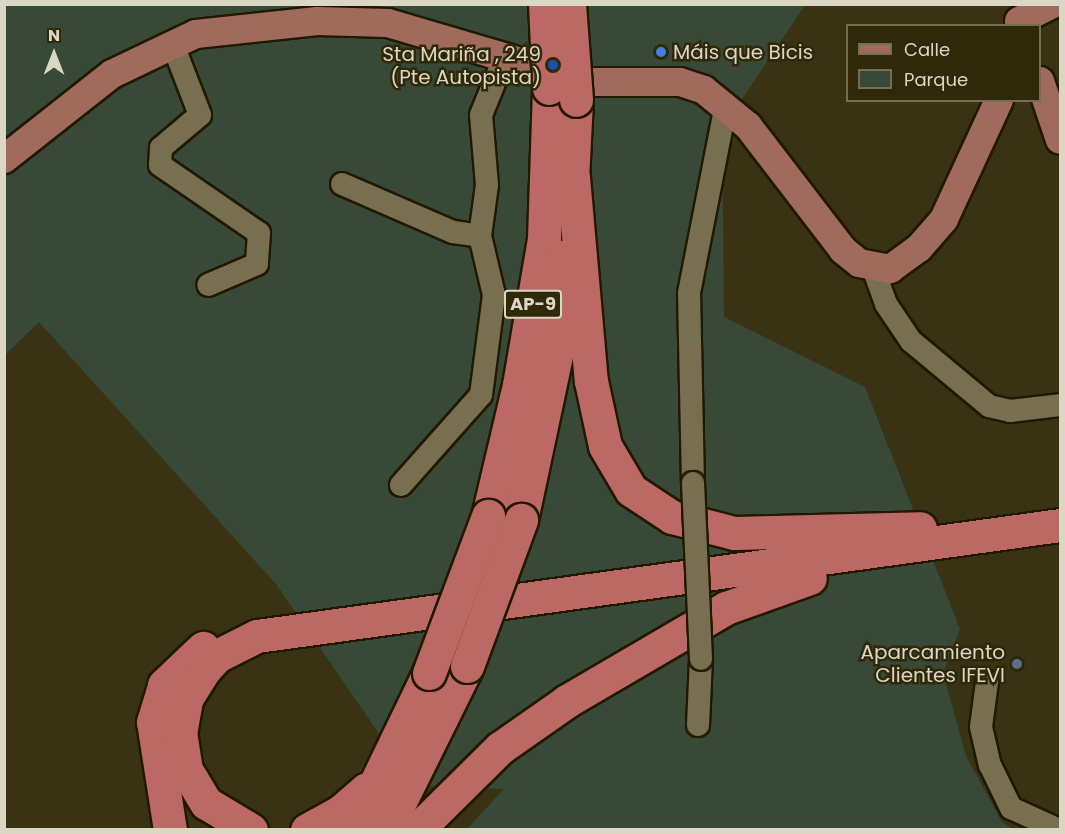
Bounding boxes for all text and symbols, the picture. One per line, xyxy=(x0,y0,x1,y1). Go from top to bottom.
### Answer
north arrow xyxy=(24,24,84,84)
text: N xyxy=(48,24,60,47)
legend xyxy=(846,24,1041,102)
text: Calle xyxy=(904,37,950,62)
place label: Máis que Bicis xyxy=(673,40,813,64)
place label: Sta Mariña , 249 (Pte Autopista) xyxy=(382,42,541,89)
marker: Máis que Bicis xyxy=(654,45,668,59)
marker: Sta Mariña , 249 (Pte Autopista) xyxy=(546,58,560,72)
text: Parque xyxy=(904,67,968,92)
road number: AP-9 xyxy=(503,289,563,319)
place label: Aparcamiento Clientes IFEVI xyxy=(861,640,1005,687)
marker: Aparcamiento Clientes IFEVI xyxy=(1010,657,1024,671)

